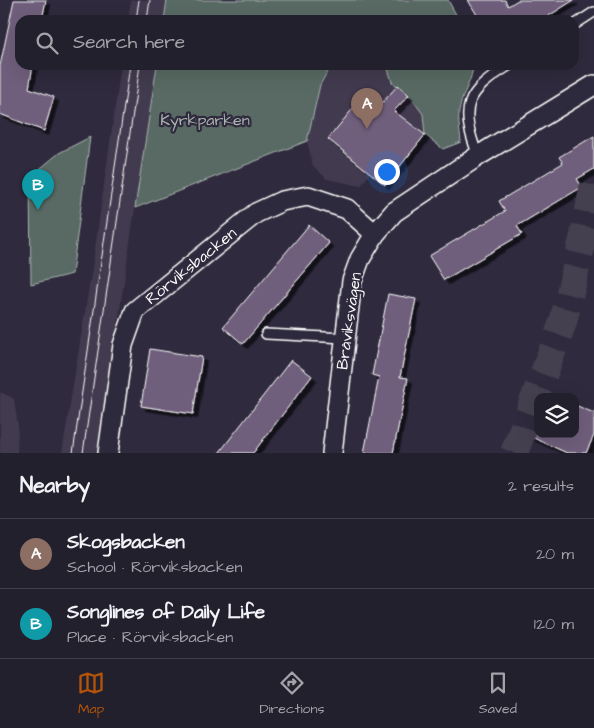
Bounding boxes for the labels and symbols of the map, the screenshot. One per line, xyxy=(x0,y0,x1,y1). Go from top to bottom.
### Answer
pin: A xyxy=(351,88,383,129)
park label: Kyrkparken xyxy=(160,109,250,132)
your location xyxy=(374,159,400,185)
pin: B xyxy=(22,169,54,210)
street label: Rörviksbacken xyxy=(141,222,241,310)
street label: Bråviksvägen xyxy=(331,271,368,371)

